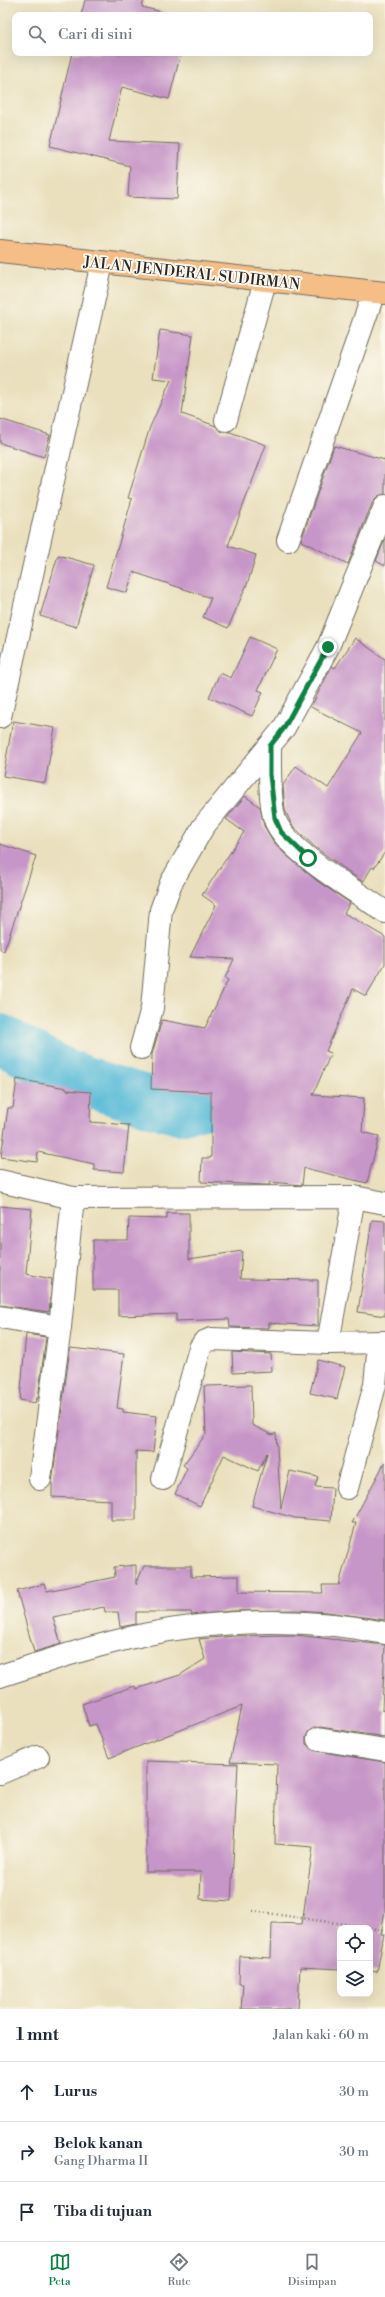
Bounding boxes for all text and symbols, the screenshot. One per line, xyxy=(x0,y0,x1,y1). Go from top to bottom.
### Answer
search box xyxy=(12,12,373,56)
icon: search xyxy=(26,23,48,45)
text: Cari di sini xyxy=(58,25,133,44)
street label: JALAN JENDERAL SUDIRMAN xyxy=(82,253,301,294)
route end xyxy=(319,638,337,656)
route start xyxy=(299,849,317,867)
map controls xyxy=(337,1925,373,1997)
button: locate xyxy=(337,1925,373,1961)
button: layers xyxy=(337,1961,373,1997)
text: 1 mnt xyxy=(16,2024,59,2046)
text: Jalan kaki · 60 m xyxy=(273,2027,369,2043)
icon: ahead xyxy=(16,2081,38,2103)
text: Lurus xyxy=(54,2082,97,2101)
text: 30 m xyxy=(339,2084,369,2100)
text: Belok kanan xyxy=(54,2134,143,2153)
icon: right xyxy=(16,2141,38,2163)
text: 30 m xyxy=(339,2144,369,2160)
text: Gang Dharma II xyxy=(54,2153,148,2169)
icon: arrive xyxy=(16,2201,38,2223)
text: Tiba di tujuan xyxy=(54,2202,152,2221)
tab: Peta xyxy=(49,2251,71,2289)
tab: Rute xyxy=(168,2251,191,2289)
tab: Disimpan xyxy=(288,2251,336,2289)

